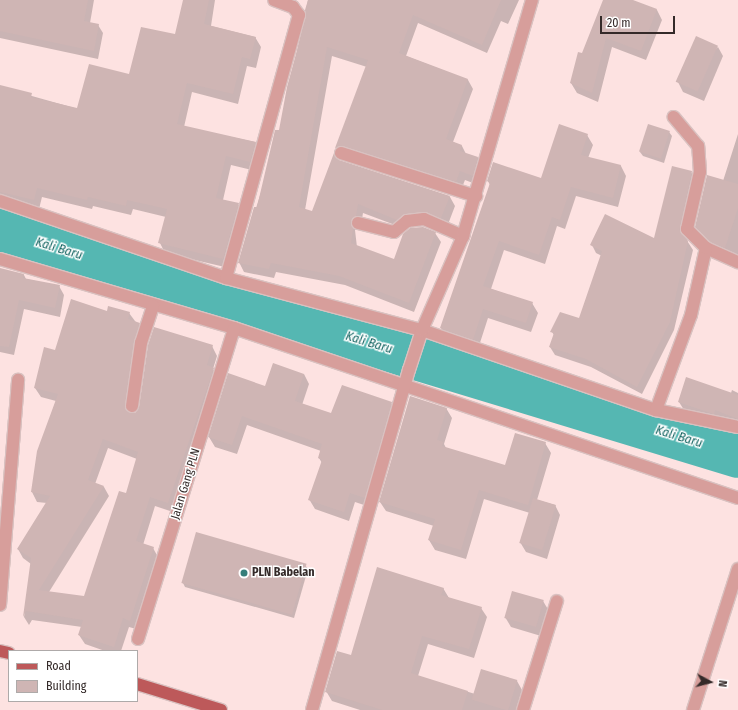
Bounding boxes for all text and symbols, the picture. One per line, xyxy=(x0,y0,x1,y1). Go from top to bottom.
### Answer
scale bar xyxy=(602,8,677,34)
text: 20 m xyxy=(607,16,631,30)
water label: Kali Baru xyxy=(34,234,84,264)
water label: Kali Baru xyxy=(344,328,394,358)
water label: Kali Baru xyxy=(654,422,704,452)
street label: Jalan Gang PLN xyxy=(168,447,204,521)
place label: PLN Babelan xyxy=(252,566,315,580)
marker: PLN Babelan xyxy=(239,568,249,578)
legend xyxy=(8,650,138,702)
text: Road xyxy=(46,659,71,673)
north arrow xyxy=(690,662,730,702)
text: Building xyxy=(46,679,86,693)
text: N xyxy=(716,679,729,688)

